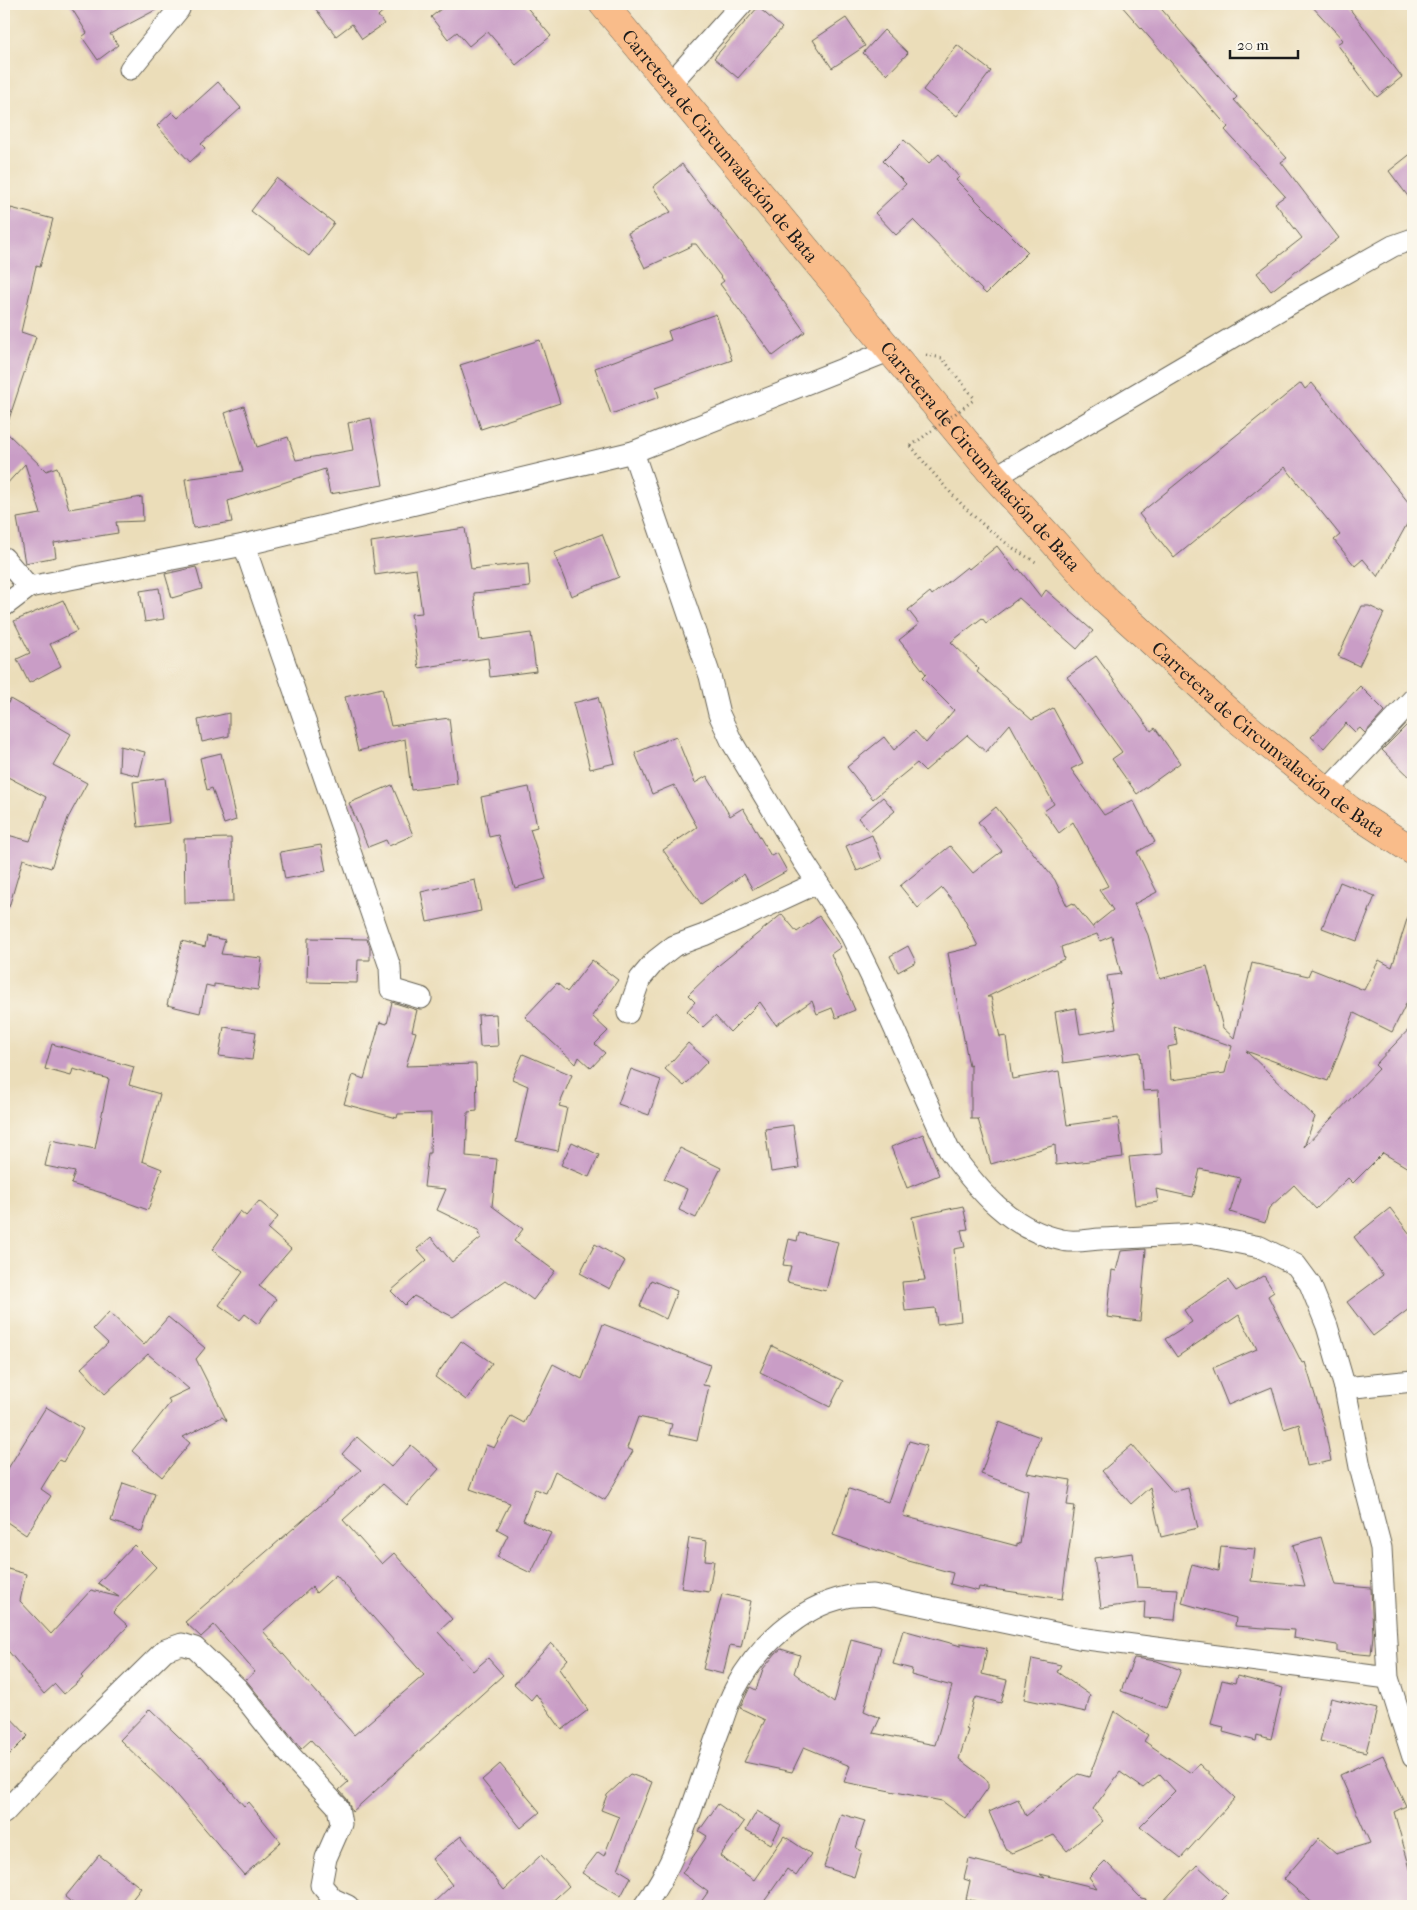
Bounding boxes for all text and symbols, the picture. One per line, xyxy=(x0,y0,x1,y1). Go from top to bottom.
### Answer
street label: Carretera de Circunvalación de Bata xyxy=(617,26,823,267)
scale bar xyxy=(1230,28,1297,60)
text: 20 m xyxy=(1237,36,1269,54)
street label: Carretera de Circunvalación de Bata xyxy=(875,337,1085,576)
street label: Carretera de Circunvalación de Bata xyxy=(1147,637,1389,842)

